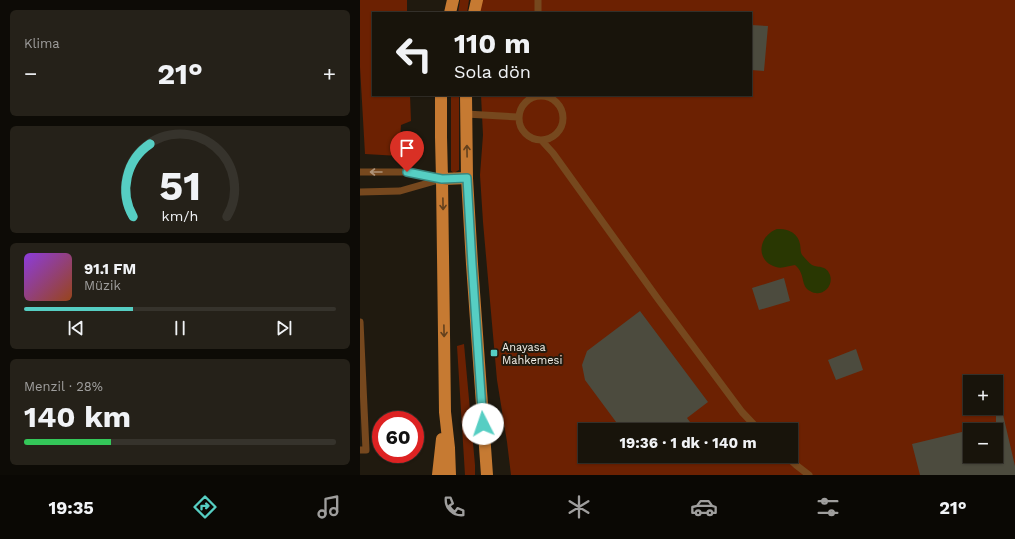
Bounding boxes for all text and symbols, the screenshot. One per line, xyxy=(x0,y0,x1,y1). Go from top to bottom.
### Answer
text: 110 m xyxy=(454,27,531,60)
icon: left xyxy=(388,28,440,80)
text: Klima xyxy=(24,36,60,51)
text: 21° xyxy=(157,56,203,91)
text: − xyxy=(24,61,37,86)
text: + xyxy=(323,61,336,86)
text: Sola dön xyxy=(454,61,531,82)
pin xyxy=(390,131,424,172)
icon: arrive xyxy=(396,137,418,159)
one-way arrow xyxy=(463,145,471,158)
text: 51 xyxy=(159,161,201,210)
one-way arrow xyxy=(370,168,383,176)
one-way arrow xyxy=(439,197,447,210)
text: km/h xyxy=(162,208,198,224)
text: 91.1 FM xyxy=(84,260,136,278)
text: Müzik xyxy=(84,278,121,293)
icon: previous xyxy=(65,317,87,339)
icon: pause xyxy=(169,317,191,339)
icon: next xyxy=(273,317,295,339)
one-way arrow xyxy=(440,324,448,337)
place label: Anayasa Mahkemesi xyxy=(502,341,562,367)
marker: Anayasa Mahkemesi xyxy=(489,348,499,358)
map controls xyxy=(963,375,1003,463)
button: + xyxy=(963,375,1003,415)
text: Menzil · 28% xyxy=(24,379,103,394)
text: 140 km xyxy=(24,399,131,434)
position arrow xyxy=(462,403,504,445)
speed limit sign: 60 xyxy=(372,411,424,463)
button: − xyxy=(963,423,1003,463)
text: 19:36 · 1 dk · 140 m xyxy=(620,434,757,452)
icon: directions xyxy=(191,493,219,521)
icon: music xyxy=(315,493,343,521)
icon: phone xyxy=(440,493,468,521)
icon: climate xyxy=(565,493,593,521)
icon: car xyxy=(690,493,718,521)
icon: filters xyxy=(814,493,842,521)
text: 19:35 xyxy=(48,497,94,518)
text: 21° xyxy=(939,497,967,518)

